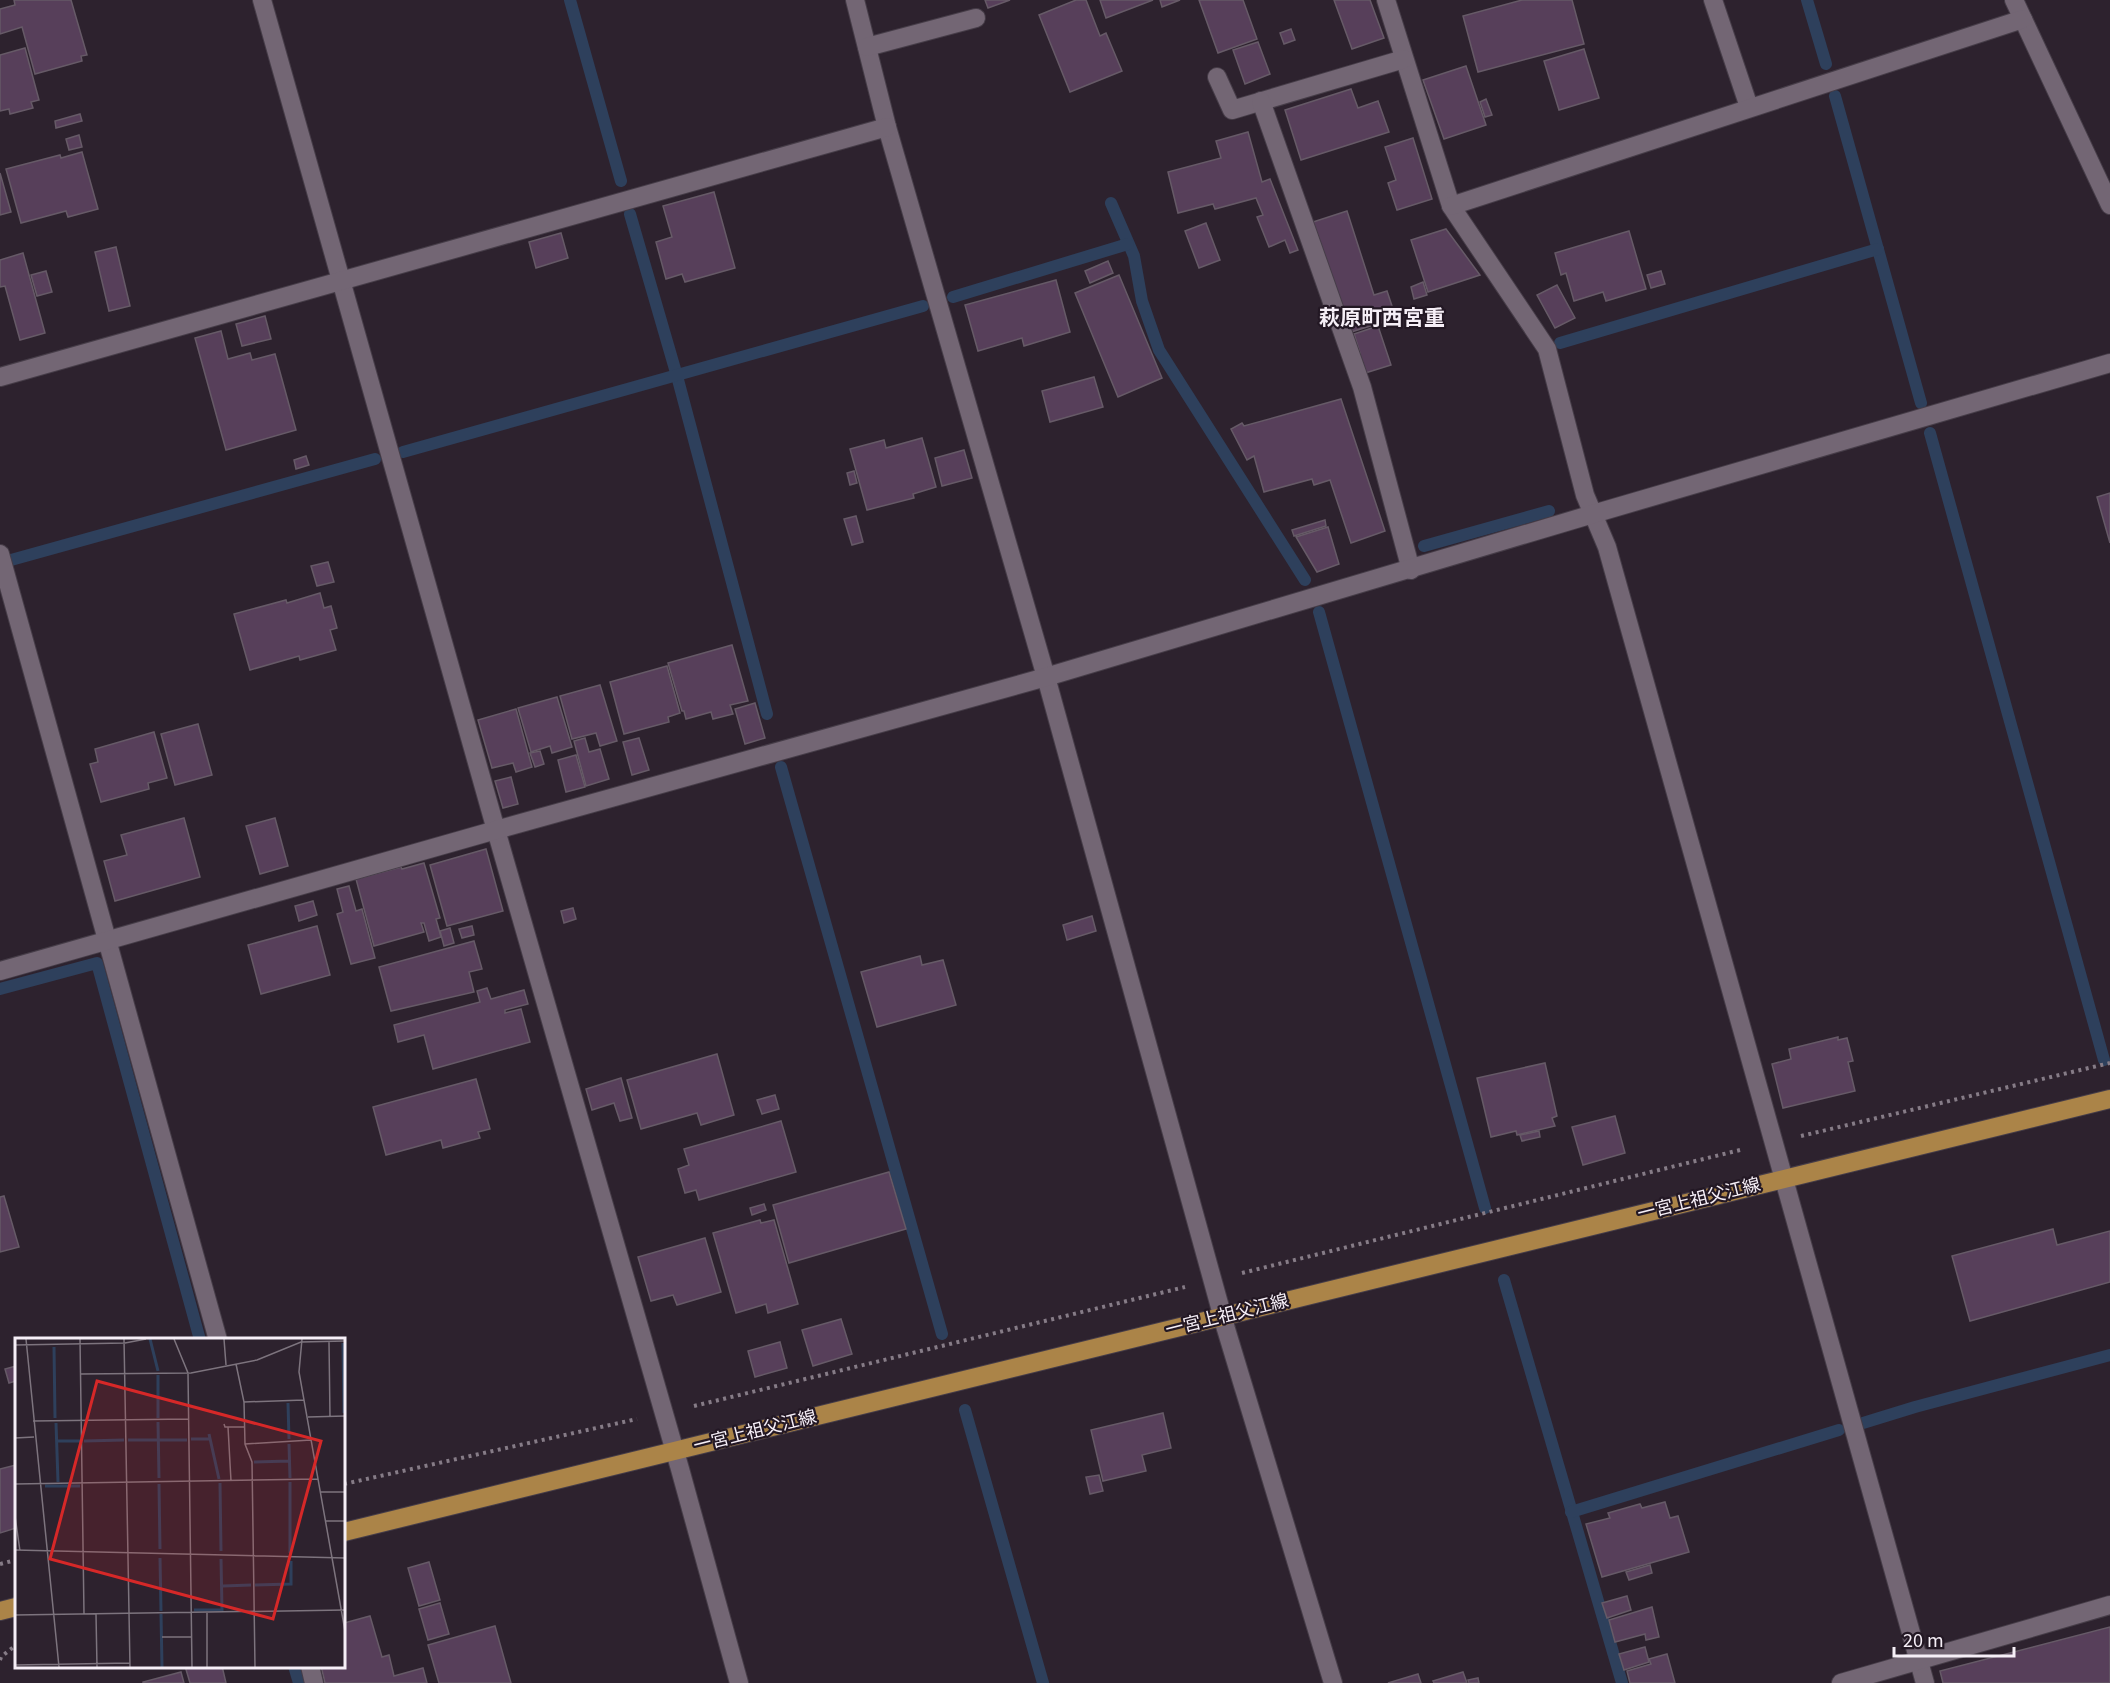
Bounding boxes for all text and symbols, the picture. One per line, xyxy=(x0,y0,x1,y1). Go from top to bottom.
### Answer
district label: 萩原町西宮重 xyxy=(1319,301,1445,331)
street label: 一宮上祖父江線 xyxy=(1634,1169,1763,1225)
street label: 一宮上祖父江線 xyxy=(1162,1285,1291,1341)
inset map xyxy=(15,1338,345,1668)
street label: 一宮上祖父江線 xyxy=(690,1401,819,1457)
scale bar xyxy=(1894,1620,2014,1658)
text: 20 m xyxy=(1903,1626,1944,1652)

